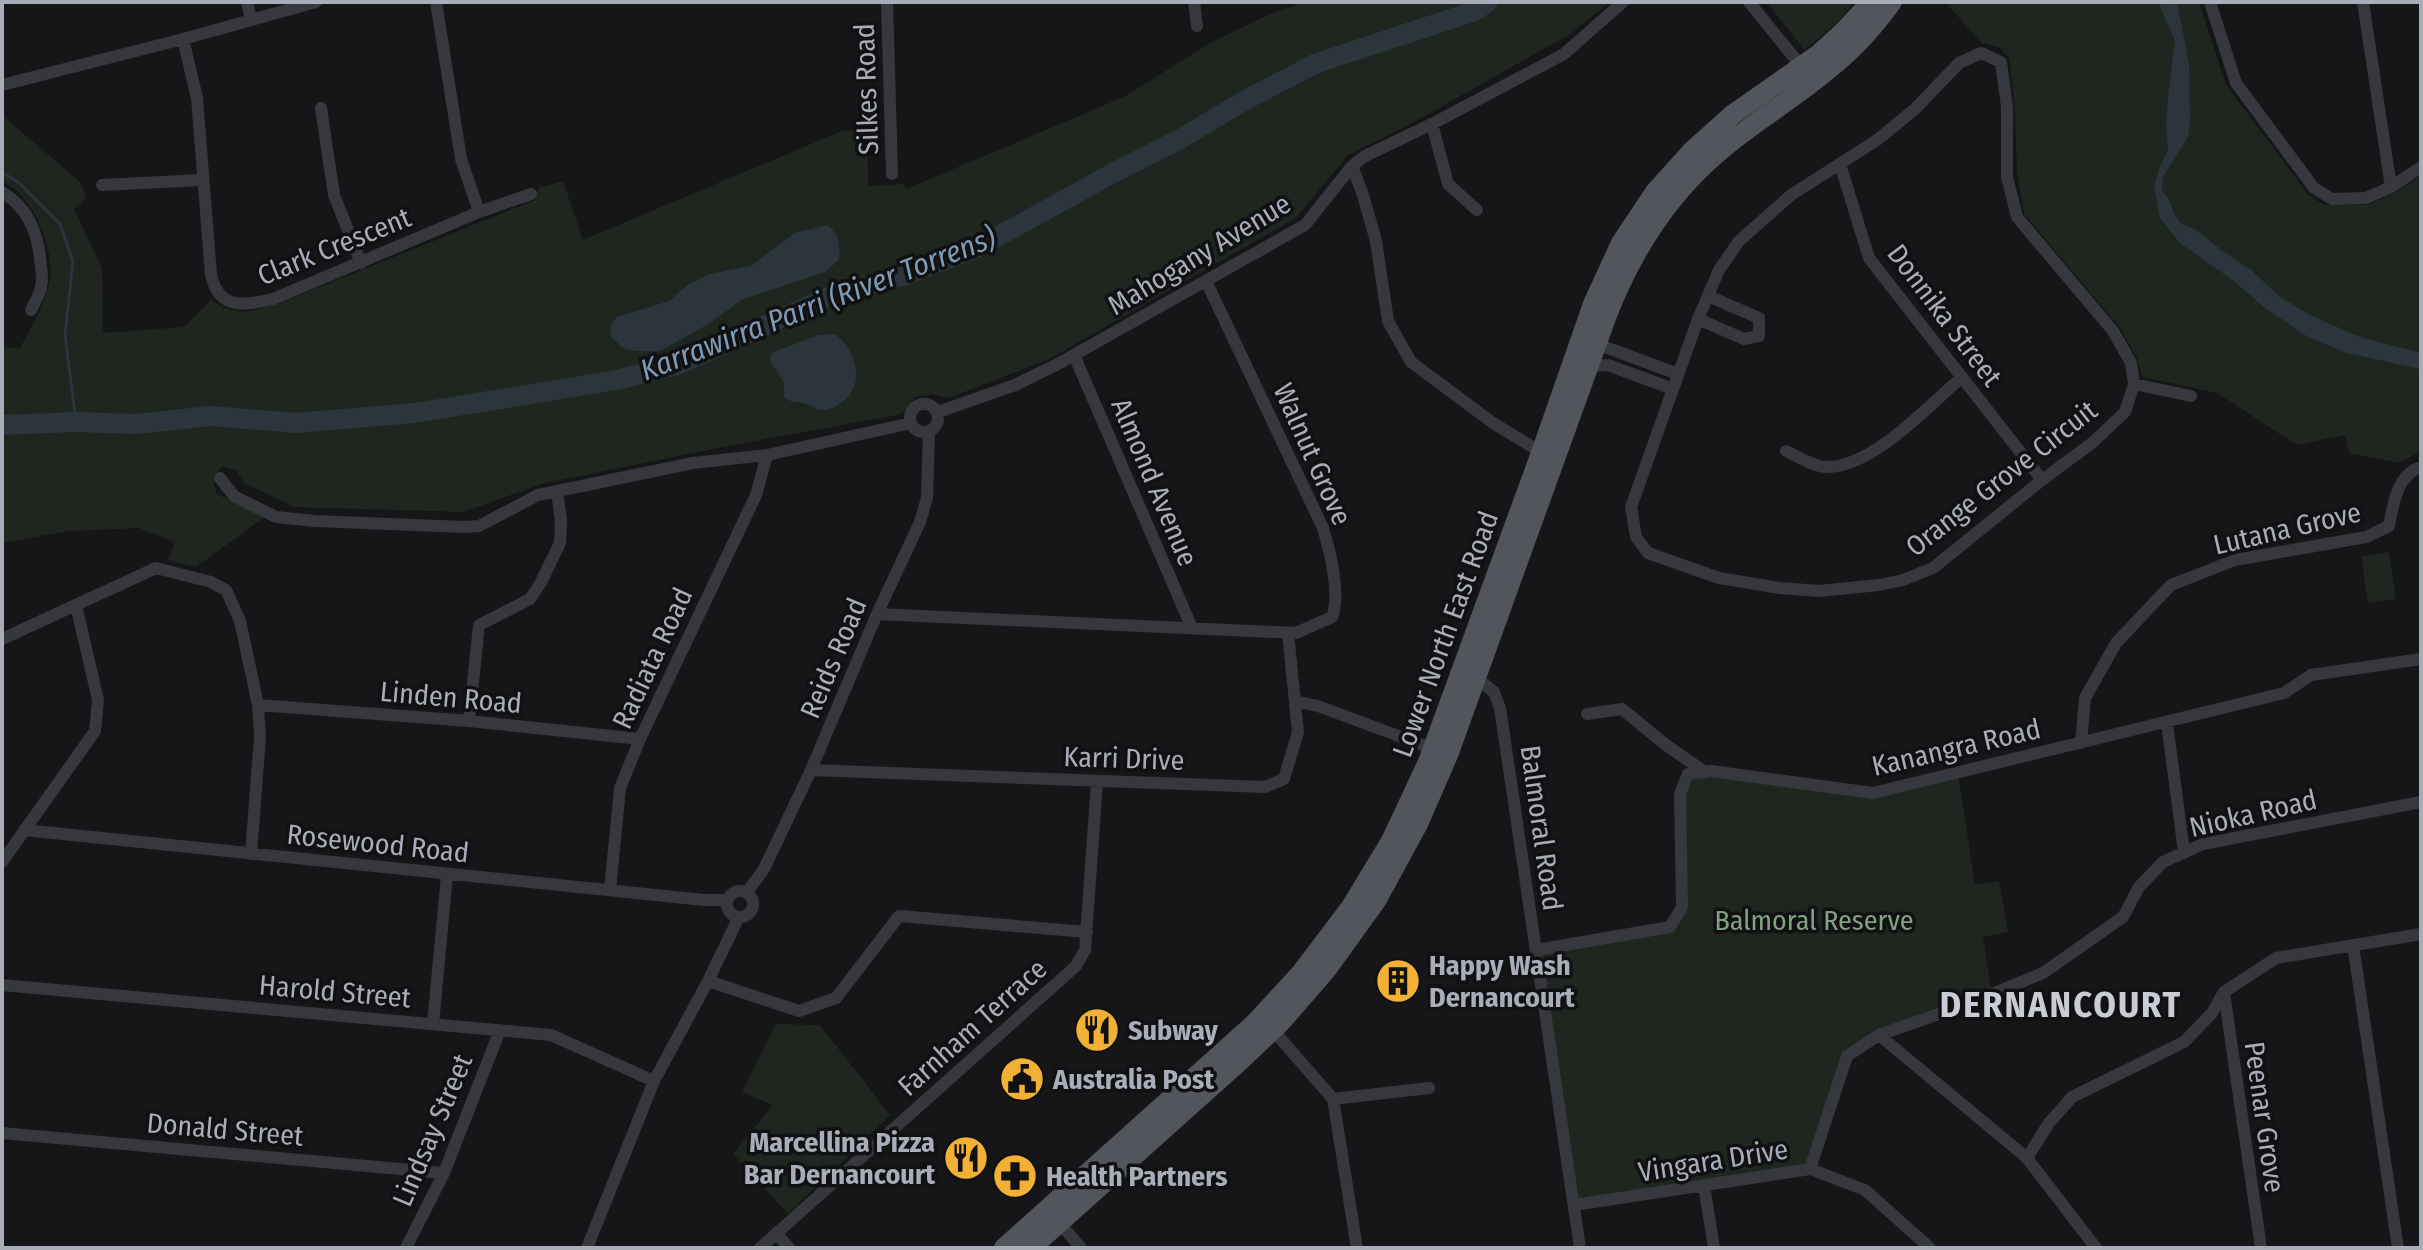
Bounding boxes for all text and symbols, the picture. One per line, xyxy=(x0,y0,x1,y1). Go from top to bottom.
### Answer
street label: Silkes Road xyxy=(848,23,885,155)
street label: Mahogany Avenue xyxy=(1102,187,1297,322)
street label: Clark Crescent xyxy=(253,200,416,292)
water label: Karrawirra Parri (River Torrens) xyxy=(635,219,1001,388)
street label: Donnika Street xyxy=(1880,238,2009,394)
street label: Walnut Grove xyxy=(1267,378,1359,530)
street label: Almond Avenue xyxy=(1104,393,1205,571)
street label: Orange Grove Circuit xyxy=(1899,393,2104,563)
street label: Lutana Grove xyxy=(2210,496,2364,561)
street label: Lower North East Road xyxy=(1386,507,1505,762)
street label: Radiata Road xyxy=(605,582,699,734)
street label: Reids Road xyxy=(793,593,874,723)
street label: Linden Road xyxy=(379,675,523,720)
street label: Kanangra Road xyxy=(1869,712,2044,783)
street label: Karri Drive xyxy=(1063,740,1185,777)
street label: Balmoral Road xyxy=(1514,743,1569,913)
street label: Nioka Road xyxy=(2186,783,2320,844)
street label: Rosewood Road xyxy=(285,818,471,869)
park label: Balmoral Reserve xyxy=(1714,904,1914,937)
place label: Happy Wash Dernancourt xyxy=(1429,949,1576,1014)
street label: Farnham Terrace xyxy=(891,952,1053,1103)
building icon: Happy Wash Dernancourt xyxy=(1374,957,1422,1005)
street label: Harold Street xyxy=(258,968,413,1015)
district label: DERNANCOURT xyxy=(1940,983,2182,1027)
restaurant icon: Subway xyxy=(1073,1006,1121,1054)
place label: Subway xyxy=(1128,1014,1219,1047)
street label: Peenar Grove xyxy=(2238,1039,2291,1195)
street label: Lindsay Street xyxy=(386,1048,480,1211)
public building icon: Australia Post xyxy=(998,1055,1046,1103)
place label: Australia Post xyxy=(1052,1063,1215,1096)
street label: Donald Street xyxy=(145,1106,305,1153)
place label: Marcellina Pizza Bar Dernancourt xyxy=(744,1126,936,1191)
street label: Vingara Drive xyxy=(1636,1132,1790,1189)
restaurant icon: Marcellina Pizza Bar Dernancourt xyxy=(942,1134,990,1182)
pharmacy icon: Health Partners xyxy=(991,1152,1039,1200)
place label: Health Partners xyxy=(1046,1160,1228,1193)

